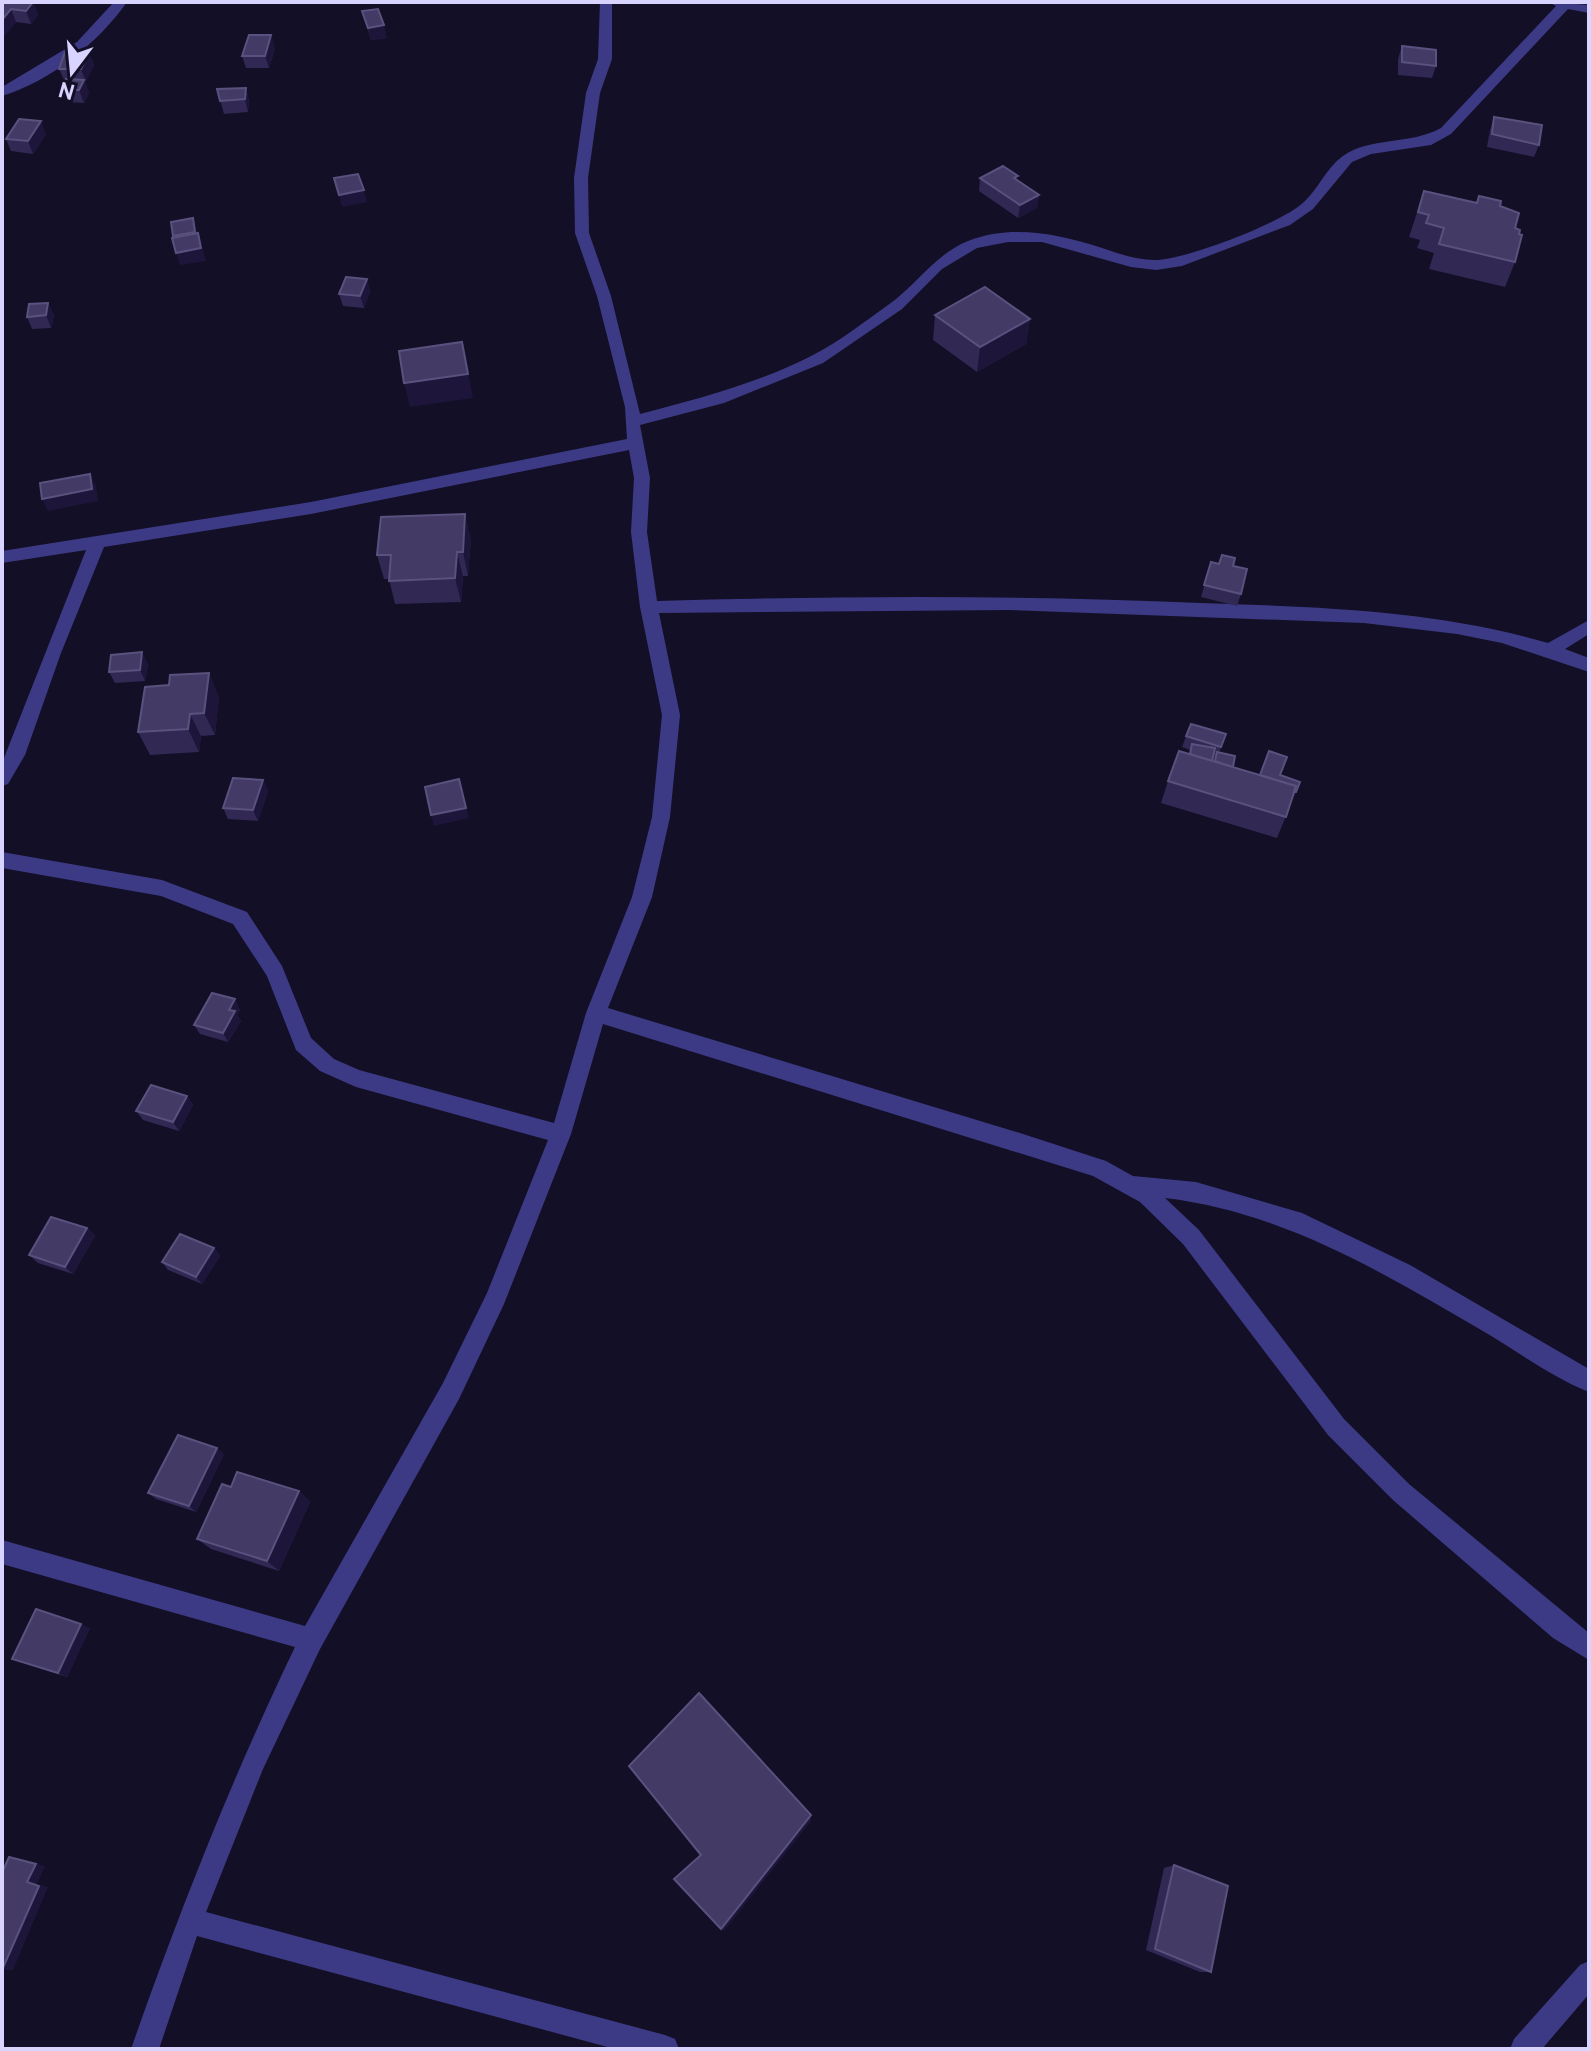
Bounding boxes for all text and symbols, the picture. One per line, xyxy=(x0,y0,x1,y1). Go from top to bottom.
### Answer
north arrow xyxy=(32,32,112,112)
text: N xyxy=(56,74,78,104)

